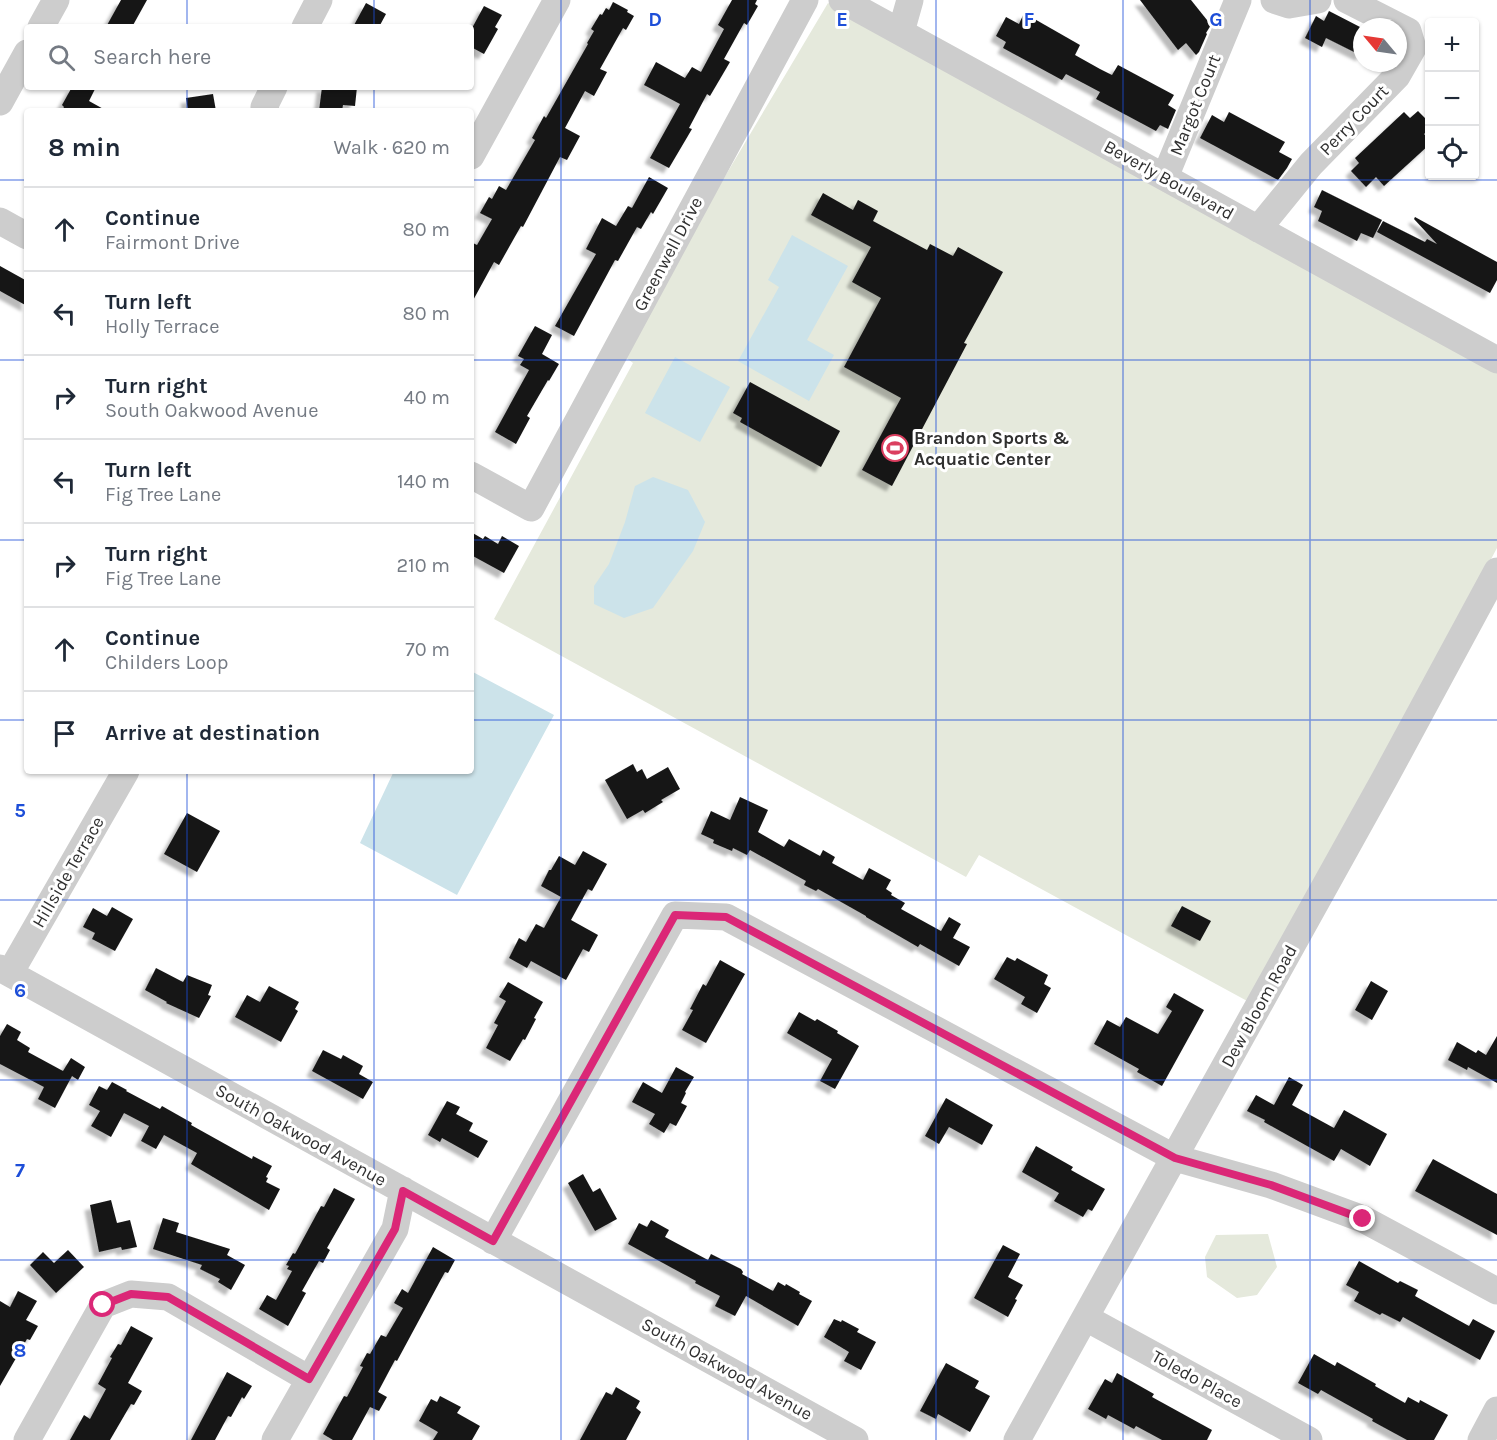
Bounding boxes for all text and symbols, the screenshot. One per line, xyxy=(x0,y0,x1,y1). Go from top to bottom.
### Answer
text: D xyxy=(648,8,662,31)
text: E xyxy=(836,8,848,31)
text: F xyxy=(1024,8,1035,31)
text: G xyxy=(1209,8,1223,31)
north arrow xyxy=(1353,18,1407,72)
map controls xyxy=(1425,18,1479,180)
button: + xyxy=(1425,18,1479,72)
search box xyxy=(24,24,474,90)
icon: search xyxy=(45,41,78,74)
text: Search here xyxy=(93,44,211,70)
street label: Margot Court xyxy=(1165,51,1225,159)
button: − xyxy=(1425,72,1479,126)
street label: Perry Court xyxy=(1315,80,1393,160)
button: locate xyxy=(1425,126,1479,180)
text: 8 min xyxy=(48,132,121,163)
street label: Beverly Boulevard xyxy=(1100,135,1238,225)
text: Walk · 620 m xyxy=(333,136,450,159)
street label: Greenwell Drive xyxy=(629,193,707,315)
text: Continue xyxy=(105,205,200,231)
icon: ahead xyxy=(48,213,81,246)
text: 80 m xyxy=(402,218,450,241)
text: Fairmont Drive xyxy=(105,231,240,254)
text: Turn left xyxy=(105,289,192,315)
icon: left xyxy=(48,297,81,330)
text: 80 m xyxy=(402,302,450,325)
text: Holly Terrace xyxy=(105,315,219,338)
text: Turn right xyxy=(105,373,208,399)
icon: right xyxy=(48,381,81,414)
text: 40 m xyxy=(404,386,450,409)
text: South Oakwood Avenue xyxy=(105,399,318,422)
place label: Brandon Sports & Acquatic Center xyxy=(914,427,1070,470)
sports icon: Brandon Sports & Acquatic Center xyxy=(880,433,910,463)
text: Turn left xyxy=(105,457,192,483)
icon: left xyxy=(48,465,81,498)
text: 140 m xyxy=(397,470,450,493)
text: Fig Tree Lane xyxy=(105,483,221,506)
text: Turn right xyxy=(105,541,208,567)
icon: right xyxy=(48,549,81,582)
text: 210 m xyxy=(396,554,450,577)
text: Fig Tree Lane xyxy=(105,567,221,590)
text: Continue xyxy=(105,625,200,651)
icon: ahead xyxy=(48,633,81,666)
text: 70 m xyxy=(405,638,450,661)
text: Childers Loop xyxy=(105,651,228,674)
icon: arrive xyxy=(48,717,81,750)
text: Arrive at destination xyxy=(105,720,320,746)
text: 5 xyxy=(14,799,26,822)
street label: Hillside Terrace xyxy=(27,812,109,932)
street label: Dew Bloom Road xyxy=(1216,941,1302,1071)
text: 6 xyxy=(14,979,26,1002)
street label: South Oakwood Avenue xyxy=(212,1079,390,1191)
text: 7 xyxy=(15,1159,25,1182)
route end xyxy=(1349,1205,1375,1231)
route start xyxy=(89,1291,115,1317)
street label: South Oakwood Avenue xyxy=(638,1313,816,1425)
text: 8 xyxy=(14,1339,26,1362)
street label: Toledo Place xyxy=(1148,1345,1246,1413)

